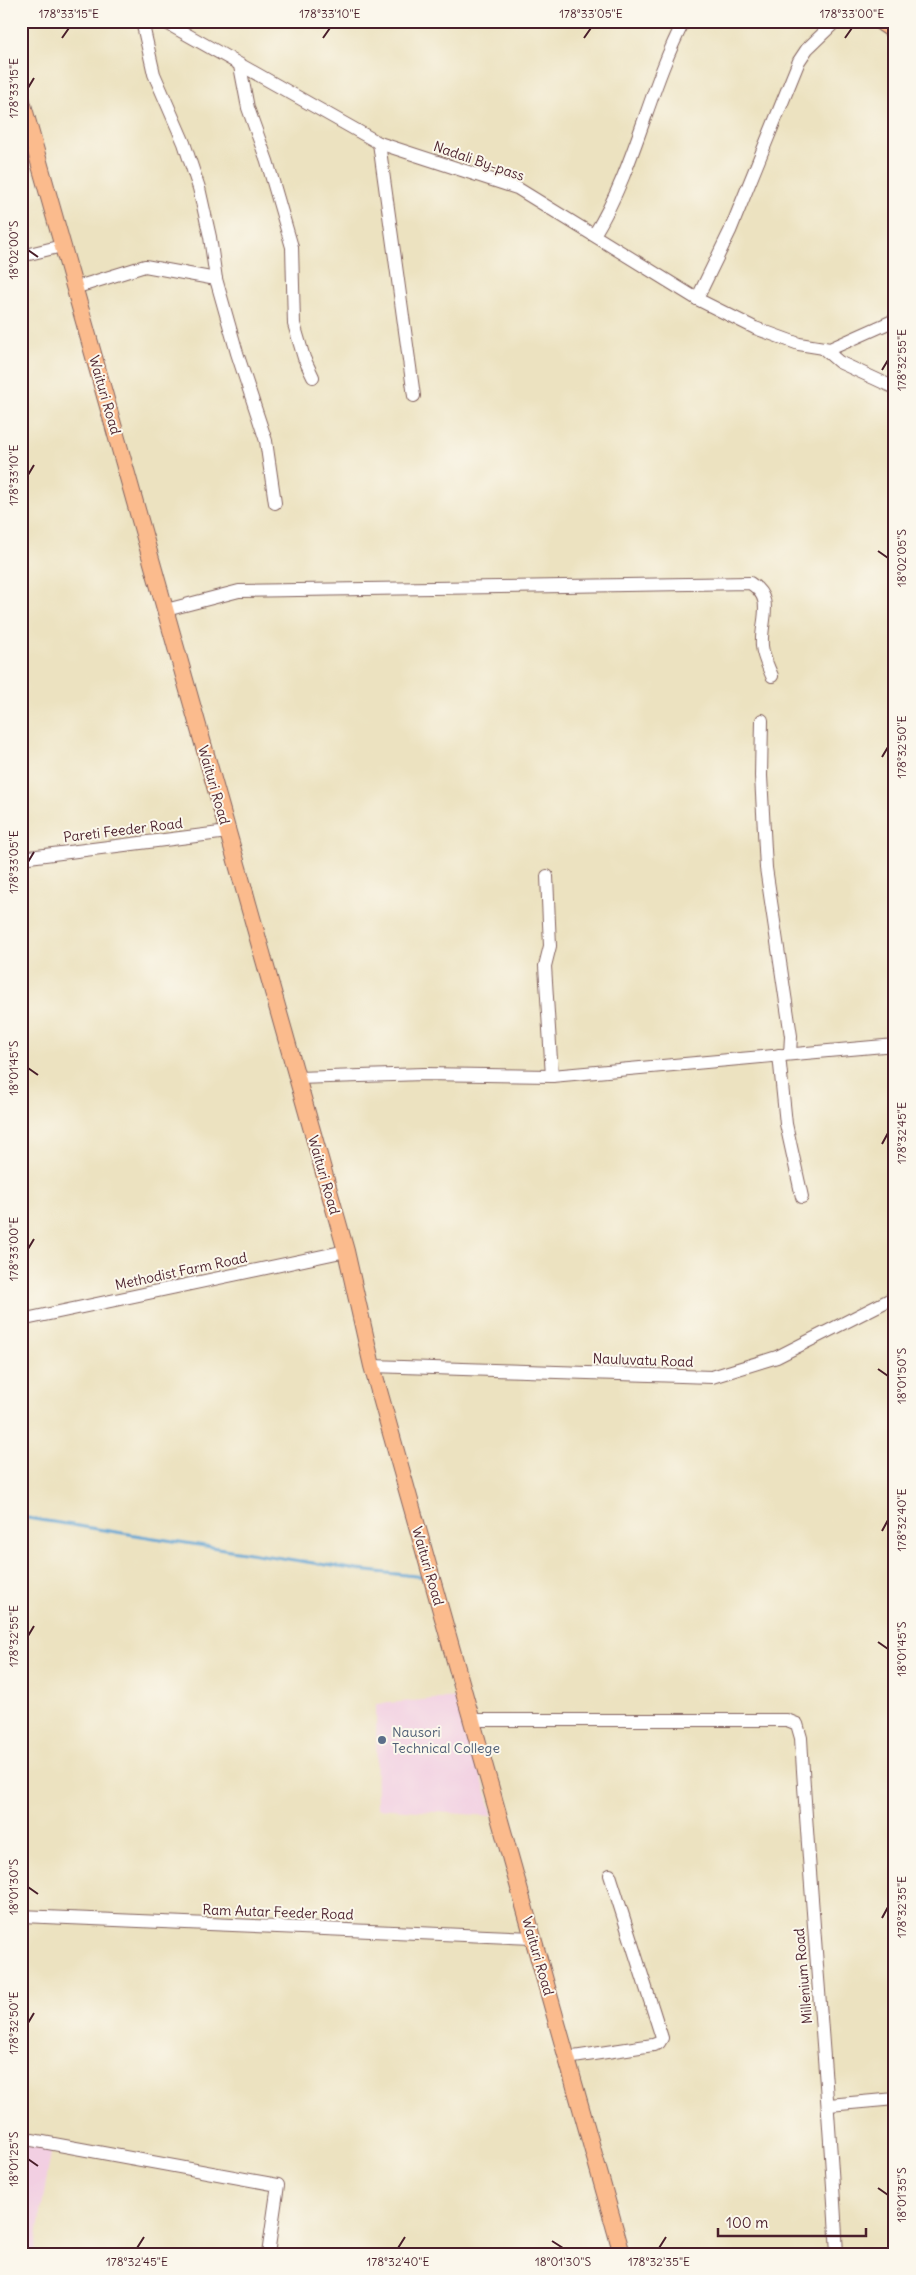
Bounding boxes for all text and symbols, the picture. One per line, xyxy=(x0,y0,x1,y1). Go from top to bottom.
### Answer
text: 178°33'15"E xyxy=(39,6,99,21)
text: 178°33'10"E xyxy=(299,6,361,21)
text: 178°33'05"E xyxy=(559,6,623,21)
text: 178°33'00"E xyxy=(820,6,884,21)
text: 178°33'15"E xyxy=(6,58,21,118)
street label: Nadali By-pass xyxy=(431,137,527,185)
text: 18°02'00"S xyxy=(6,220,21,280)
text: 178°32'55"E xyxy=(894,329,909,391)
street label: Waituri Road xyxy=(85,353,125,437)
text: 178°33'10"E xyxy=(6,444,21,506)
text: 18°02'05"S xyxy=(894,529,909,587)
text: 178°32'50"E xyxy=(894,715,909,779)
street label: Waituri Road xyxy=(194,743,234,827)
street label: Pareti Feeder Road xyxy=(62,814,184,846)
text: 178°33'05"E xyxy=(6,830,21,894)
text: 18°01'45"S xyxy=(6,1040,21,1095)
text: 178°32'45"E xyxy=(894,1102,909,1164)
street label: Waituri Road xyxy=(304,1133,344,1217)
text: 178°33'00"E xyxy=(6,1217,21,1281)
street label: Methodist Farm Road xyxy=(113,1248,249,1294)
text: 18°01'50"S xyxy=(894,1348,909,1404)
street label: Nauluvatu Road xyxy=(592,1349,694,1371)
text: 178°32'40"E xyxy=(894,1489,909,1551)
street label: Waituri Road xyxy=(408,1524,448,1608)
text: 178°32'55"E xyxy=(6,1605,21,1667)
text: 18°01'45"S xyxy=(894,1621,909,1676)
place label: Nausori Technical College xyxy=(392,1723,500,1757)
marker: Nausori Technical College xyxy=(376,1734,388,1746)
text: 18°01'30"S xyxy=(6,1859,21,1915)
text: 178°32'35"E xyxy=(894,1876,909,1938)
street label: Ram Autar Feeder Road xyxy=(202,1900,354,1924)
street label: Waituri Road xyxy=(518,1914,558,1998)
street label: Millenium Road xyxy=(790,1927,816,2025)
text: 178°32'50"E xyxy=(6,1991,21,2055)
text: 18°01'25"S xyxy=(6,2131,21,2186)
text: 18°01'35"S xyxy=(894,2167,909,2223)
scale bar xyxy=(718,2205,866,2237)
text: 100 m xyxy=(726,2213,768,2232)
text: 178°32'45"E xyxy=(106,2254,168,2269)
text: 178°32'40"E xyxy=(367,2254,429,2269)
text: 18°01'30"S xyxy=(535,2254,591,2269)
text: 178°32'35"E xyxy=(628,2254,690,2269)

